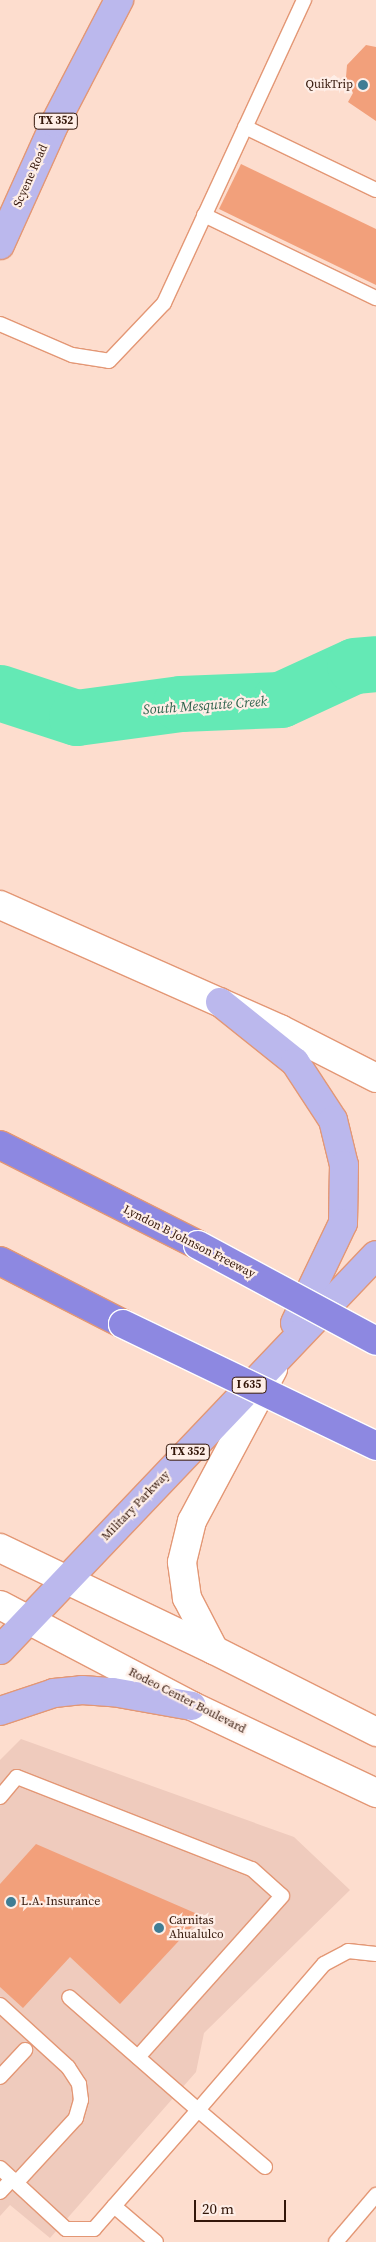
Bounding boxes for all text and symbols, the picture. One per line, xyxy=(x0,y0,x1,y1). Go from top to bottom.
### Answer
place label: QuikTrip xyxy=(305,78,353,92)
marker: QuikTrip xyxy=(357,79,369,91)
road number: TX 352 xyxy=(34,112,78,130)
street label: Scyene Road xyxy=(11,142,51,210)
water label: South Mesquite Creek xyxy=(142,692,268,718)
street label: Lyndon B Johnson Freeway xyxy=(121,1202,257,1282)
road number: I 635 xyxy=(232,1376,266,1394)
road number: TX 352 xyxy=(166,1444,210,1460)
street label: Military Parkway xyxy=(99,1468,173,1544)
street label: Rodeo Center Boulevard xyxy=(126,1665,248,1737)
place label: L.A. Insurance xyxy=(21,1895,100,1909)
marker: L.A. Insurance xyxy=(5,1896,17,1908)
place label: Carnitas Ahualulco xyxy=(169,1914,224,1942)
marker: Carnitas Ahualulco xyxy=(153,1922,165,1934)
scale bar xyxy=(196,2190,288,2222)
text: 20 m xyxy=(202,2198,234,2219)

